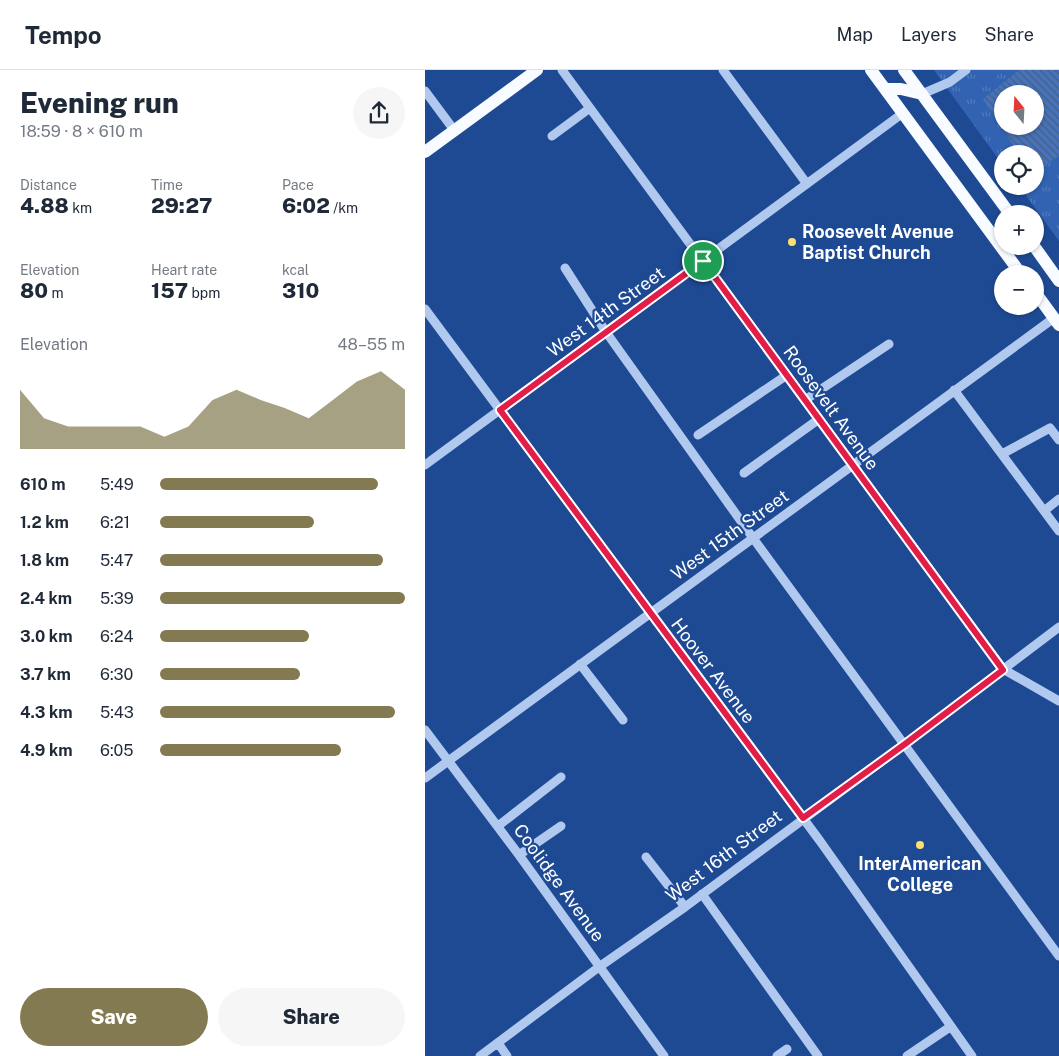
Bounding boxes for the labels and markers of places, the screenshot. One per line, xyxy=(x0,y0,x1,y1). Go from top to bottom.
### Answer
place label: Roosevelt Avenue Baptist Church xyxy=(802,221,954,263)
marker: Roosevelt Avenue Baptist Church xyxy=(786,236,798,248)
pin xyxy=(682,240,724,282)
marker: InterAmerican College xyxy=(914,839,926,851)
place label: InterAmerican College xyxy=(858,853,982,895)

